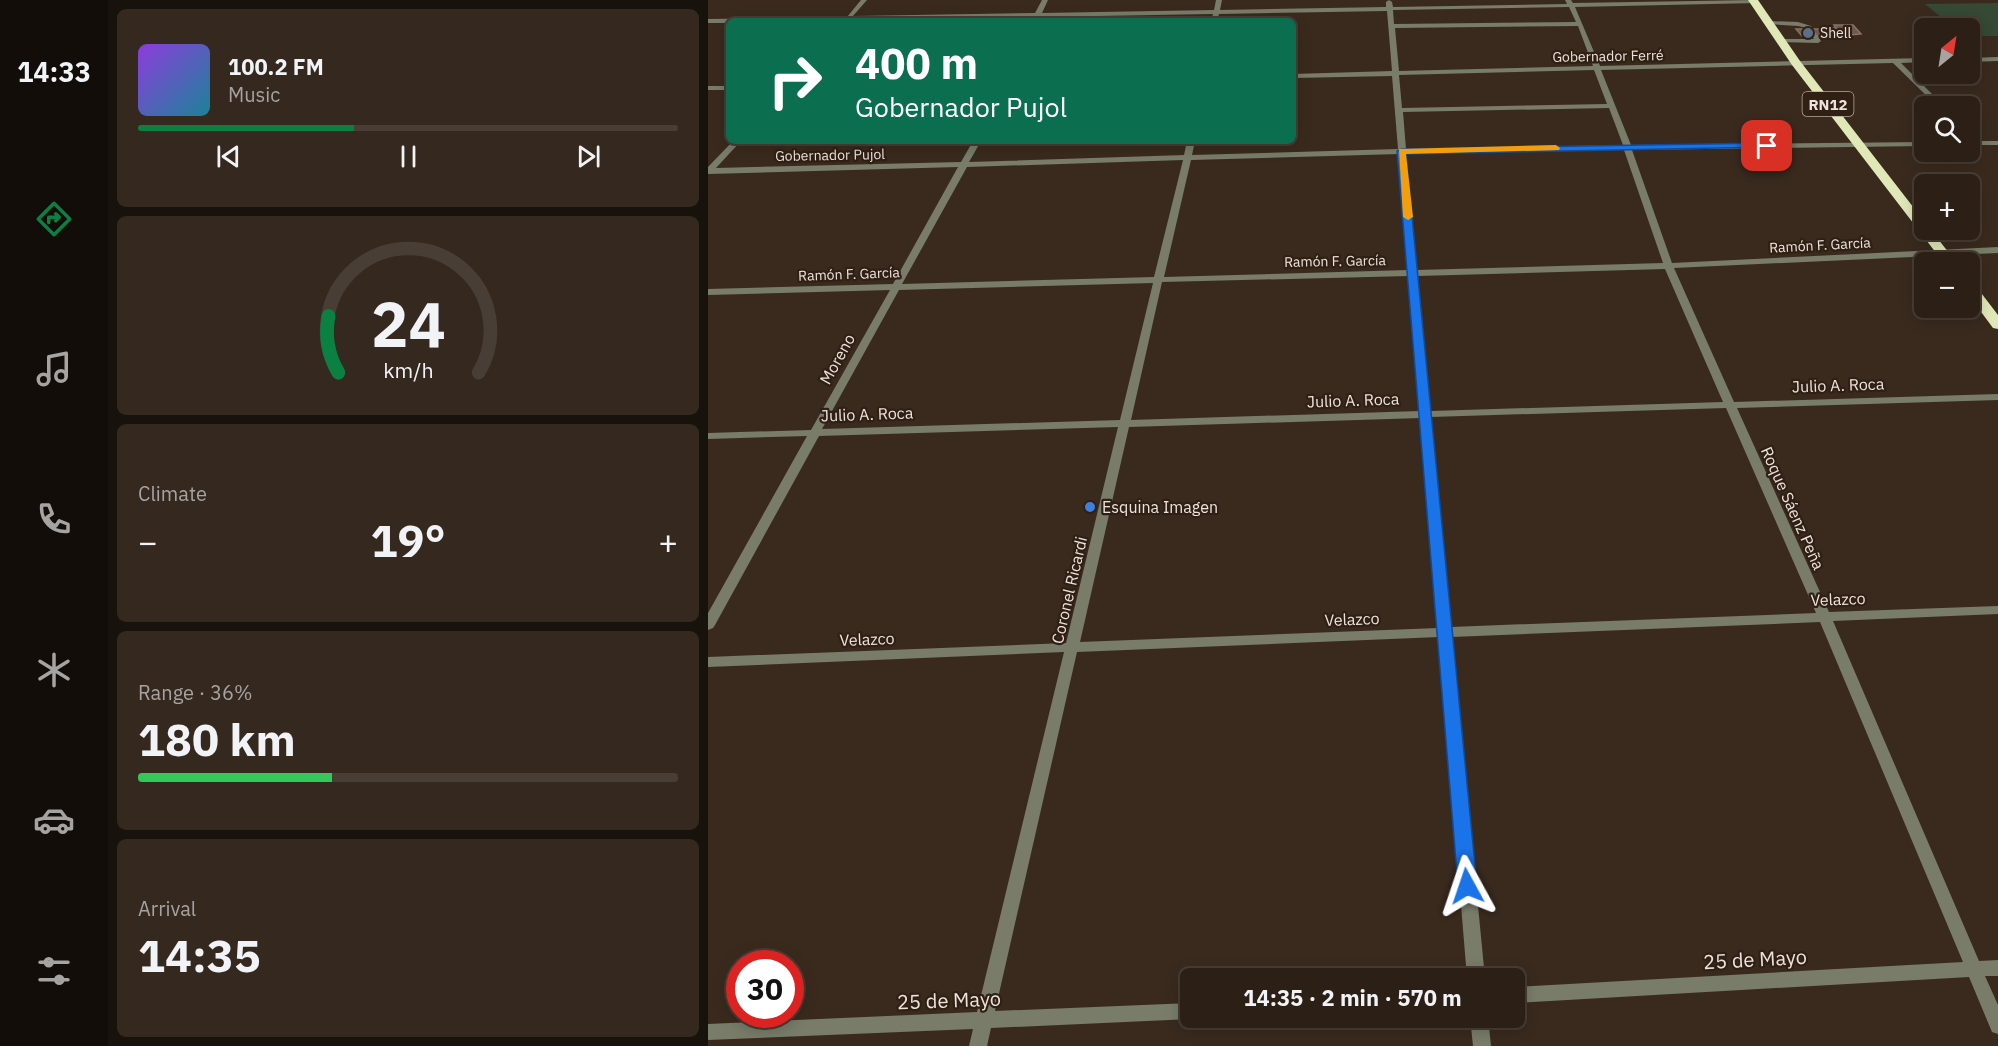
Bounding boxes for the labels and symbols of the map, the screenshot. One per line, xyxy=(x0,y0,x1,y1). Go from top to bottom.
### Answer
north arrow xyxy=(1914,18,1980,84)
place label: Shell xyxy=(1820,24,1852,42)
marker: Shell xyxy=(1801,26,1815,40)
street label: Gobernador Ferré xyxy=(1552,46,1664,66)
road number: RN12 xyxy=(1802,92,1854,116)
pin xyxy=(1741,120,1792,171)
street label: Gobernador Pujol xyxy=(775,145,885,165)
street label: Ramón F. García xyxy=(1769,233,1872,257)
street label: Ramón F. García xyxy=(1284,251,1387,271)
street label: Ramón F. García xyxy=(798,263,901,285)
street label: Moreno xyxy=(815,330,859,388)
street label: Julio A. Roca xyxy=(1791,373,1885,397)
street label: Julio A. Roca xyxy=(1306,388,1400,412)
street label: Julio A. Roca xyxy=(820,402,914,426)
street label: Roque Sáenz Peña xyxy=(1757,443,1829,573)
place label: Esquina Imagen xyxy=(1102,497,1218,517)
marker: Esquina Imagen xyxy=(1083,500,1097,514)
street label: Coronel Ricardi xyxy=(1047,534,1091,646)
street label: Velazco xyxy=(1810,588,1866,610)
street label: Velazco xyxy=(1324,608,1380,630)
street label: Velazco xyxy=(839,628,895,650)
position arrow xyxy=(1435,854,1499,918)
street label: 25 de Mayo xyxy=(1702,943,1808,975)
speed limit sign: 30 xyxy=(726,950,804,1028)
street label: 25 de Mayo xyxy=(897,985,1001,1015)

